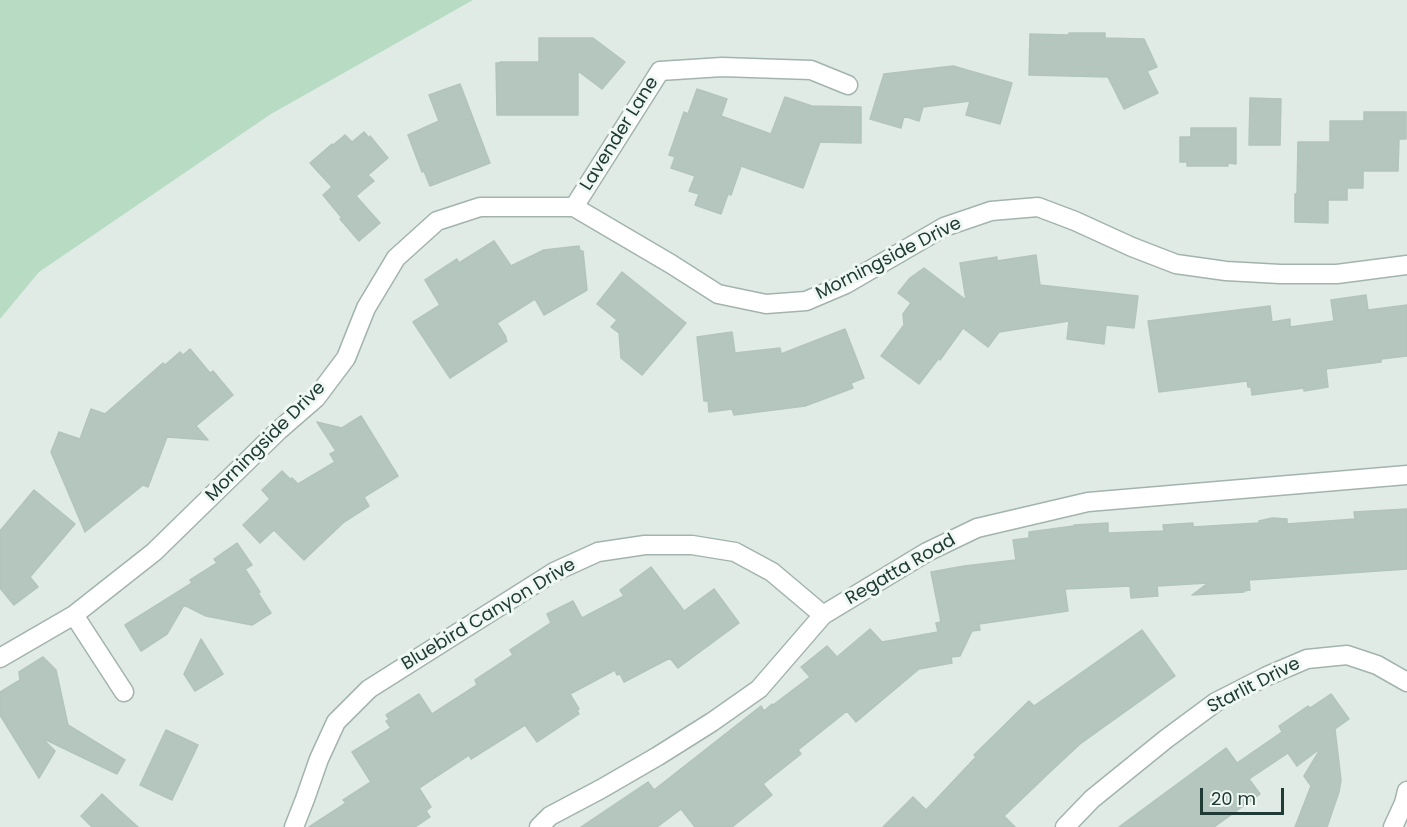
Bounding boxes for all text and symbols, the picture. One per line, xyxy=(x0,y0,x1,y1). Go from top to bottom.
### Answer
street label: Lavender Lane xyxy=(576,73,664,195)
street label: Morningside Drive xyxy=(813,213,965,305)
street label: Morningside Drive xyxy=(202,378,330,506)
street label: Regatta Road xyxy=(842,530,960,610)
street label: Bluebird Canyon Drive xyxy=(398,554,580,676)
street label: Starlit Drive xyxy=(1204,653,1304,719)
scale bar xyxy=(1203,776,1287,814)
text: 20 m xyxy=(1211,786,1256,811)

